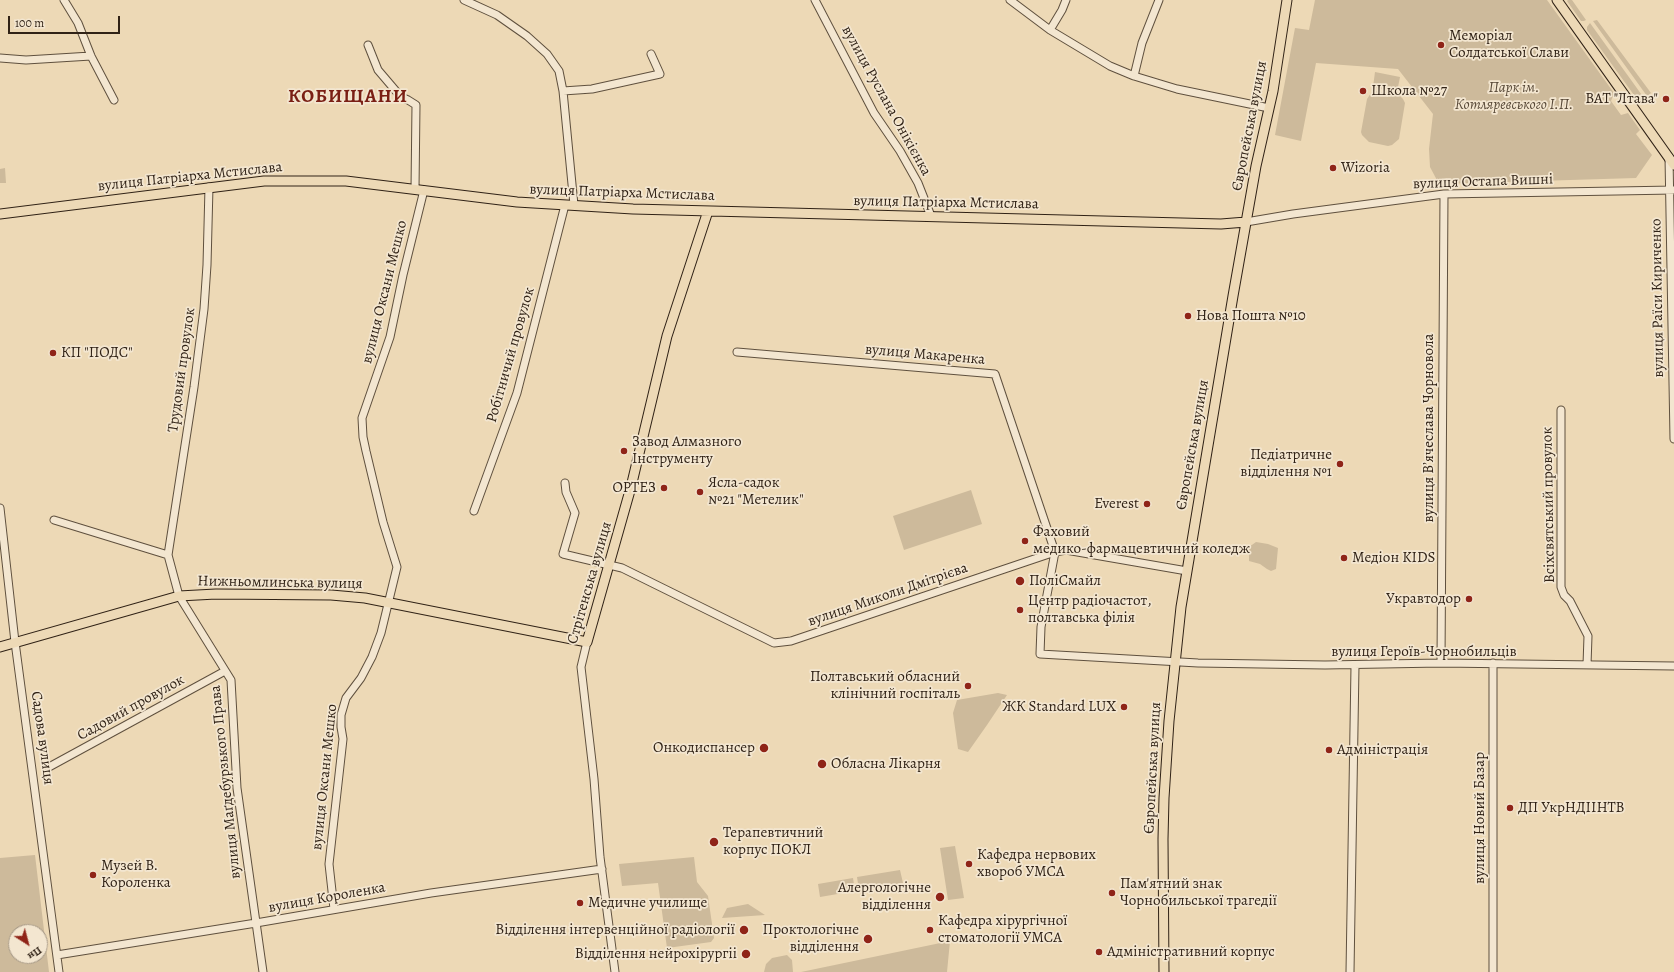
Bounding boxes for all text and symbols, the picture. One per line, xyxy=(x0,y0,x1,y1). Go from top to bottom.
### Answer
scale bar xyxy=(10,8,122,34)
text: 100 m xyxy=(15,15,44,31)
street label: вулиця Руслана Онікієнка xyxy=(837,23,935,179)
place label: Меморіал Солдатської Слави xyxy=(1449,27,1569,62)
marker: Меморіал Солдатської Слави xyxy=(1436,40,1446,50)
street label: Європейська вулиця xyxy=(1229,60,1271,192)
park label: Парк ім. Котляревського І.П. xyxy=(1455,79,1573,114)
place label: Школа №27 xyxy=(1371,82,1447,100)
district label: КОБИЩАНИ xyxy=(288,86,408,108)
marker: Школа №27 xyxy=(1358,86,1368,96)
place label: ВАТ "Лтава" xyxy=(1585,90,1658,108)
marker: ВАТ "Лтава" xyxy=(1661,94,1671,104)
street label: вулиця Патріарха Мстислава xyxy=(97,158,283,196)
place label: Wizoria xyxy=(1341,159,1390,177)
marker: Wizoria xyxy=(1328,163,1338,173)
street label: вулиця Остапа Вишні xyxy=(1413,171,1553,193)
street label: вулиця Патріарха Мстислава xyxy=(529,181,715,205)
street label: вулиця Патріарха Мстислава xyxy=(853,192,1039,214)
street label: вулиця Раїси Кириченко xyxy=(1648,218,1668,378)
street label: вулиця Оксани Мешко xyxy=(358,219,412,365)
street label: Робітничий провулок xyxy=(483,285,539,425)
street label: Трудовий провулок xyxy=(164,307,200,433)
place label: Нова Пошта №10 xyxy=(1196,307,1306,325)
marker: Нова Пошта №10 xyxy=(1183,311,1193,321)
street label: вулиця Вʼячеслава Чорновола xyxy=(1420,333,1438,523)
street label: вулиця Макаренка xyxy=(864,341,986,369)
place label: КП "ПОДС" xyxy=(61,344,133,362)
marker: КП "ПОДС" xyxy=(48,348,58,358)
street label: Європейська вулиця xyxy=(1173,378,1213,512)
street label: Всіхсвятський провулок xyxy=(1539,427,1559,583)
place label: Завод Алмазного Інструменту xyxy=(632,433,742,468)
marker: Завод Алмазного Інструменту xyxy=(619,446,629,456)
place label: Педіатричне відділення №1 xyxy=(1240,446,1332,481)
marker: Педіатричне відділення №1 xyxy=(1335,459,1345,469)
place label: Ясла-садок №21 "Метелик" xyxy=(708,474,804,509)
place label: ОРТЕЗ xyxy=(612,479,656,497)
marker: ОРТЕЗ xyxy=(659,483,669,493)
marker: Ясла-садок №21 "Метелик" xyxy=(695,487,705,497)
place label: Everest xyxy=(1094,495,1139,513)
marker: Everest xyxy=(1142,499,1152,509)
street label: Стрітенська вулиця xyxy=(564,520,616,646)
place label: Фаховий медико-фармацевтичний коледж xyxy=(1033,523,1250,558)
marker: Фаховий медико-фармацевтичний коледж xyxy=(1020,536,1030,546)
place label: Медіон KIDS xyxy=(1352,549,1435,567)
marker: Медіон KIDS xyxy=(1339,553,1349,563)
street label: вулиця Миколи Дмітрієва xyxy=(806,559,970,631)
place label: ПоліСмайл xyxy=(1029,572,1101,590)
street label: Нижньомлинська вулиця xyxy=(197,573,363,593)
marker: ПоліСмайл xyxy=(1014,575,1026,587)
place label: Укравтодор xyxy=(1386,590,1461,608)
place label: Центр радіочастот, полтавська філія xyxy=(1028,592,1152,627)
marker: Укравтодор xyxy=(1464,594,1474,604)
marker: Центр радіочастот, полтавська філія xyxy=(1015,605,1025,615)
street label: вулиця Героїв-Чорнобильців xyxy=(1331,643,1517,661)
place label: Полтавський обласний клінічний госпіталь xyxy=(810,668,960,703)
street label: Садовий провулок xyxy=(74,671,188,745)
marker: Полтавський обласний клінічний госпіталь xyxy=(963,681,973,691)
street label: вулиця Маґдебурзького Права xyxy=(207,684,245,880)
street label: Садова вулиця xyxy=(27,690,57,786)
place label: ЖК Standard LUX xyxy=(1002,698,1116,716)
marker: ЖК Standard LUX xyxy=(1119,702,1129,712)
street label: Європейська вулиця xyxy=(1141,702,1165,834)
street label: вулиця Оксани Мешко xyxy=(308,703,342,851)
place label: Онкодиспансер xyxy=(653,739,755,757)
place label: Адміністрація xyxy=(1337,741,1428,759)
marker: Онкодиспансер xyxy=(758,742,770,754)
marker: Адміністрація xyxy=(1324,745,1334,755)
street label: вулиця Новий Базар xyxy=(1471,752,1489,884)
place label: Обласна Лікарня xyxy=(831,755,941,773)
marker: Обласна Лікарня xyxy=(816,758,828,770)
place label: ДП УкрНДІІНТВ xyxy=(1518,799,1625,817)
marker: ДП УкрНДІІНТВ xyxy=(1505,803,1515,813)
place label: Терапевтичний корпус ПОКЛ xyxy=(723,824,823,859)
marker: Терапевтичний корпус ПОКЛ xyxy=(708,836,720,848)
place label: Кафедра нервових хвороб УМСА xyxy=(977,846,1096,881)
place label: Музей В. Короленка xyxy=(101,857,171,892)
marker: Кафедра нервових хвороб УМСА xyxy=(964,859,974,869)
marker: Музей В. Короленка xyxy=(88,870,98,880)
place label: Пам'ятний знак Чорнобильської трагедії xyxy=(1120,875,1277,910)
street label: вулиця Короленка xyxy=(267,879,387,917)
place label: Алергологічне відділення xyxy=(838,879,931,914)
marker: Пам'ятний знак Чорнобильської трагедії xyxy=(1107,888,1117,898)
marker: Алергологічне відділення xyxy=(934,891,946,903)
place label: Медичне училище xyxy=(588,894,707,912)
marker: Медичне училище xyxy=(575,898,585,908)
place label: Кафедра хірургічної стоматології УМСА xyxy=(938,912,1068,947)
place label: Відділення інтервенційної радіології xyxy=(495,921,735,939)
place label: Проктологічне відділення xyxy=(763,921,859,956)
north arrow xyxy=(8,924,48,964)
marker: Відділення інтервенційної радіології xyxy=(738,924,750,936)
marker: Кафедра хірургічної стоматології УМСА xyxy=(925,925,935,935)
marker: Проктологічне відділення xyxy=(862,933,874,945)
text: Пн xyxy=(25,943,45,964)
place label: Адміністративний корпус xyxy=(1107,943,1275,961)
place label: Відділення нейрохірургіі xyxy=(575,945,737,963)
marker: Адміністративний корпус xyxy=(1094,947,1104,957)
marker: Відділення нейрохірургіі xyxy=(740,948,752,960)

